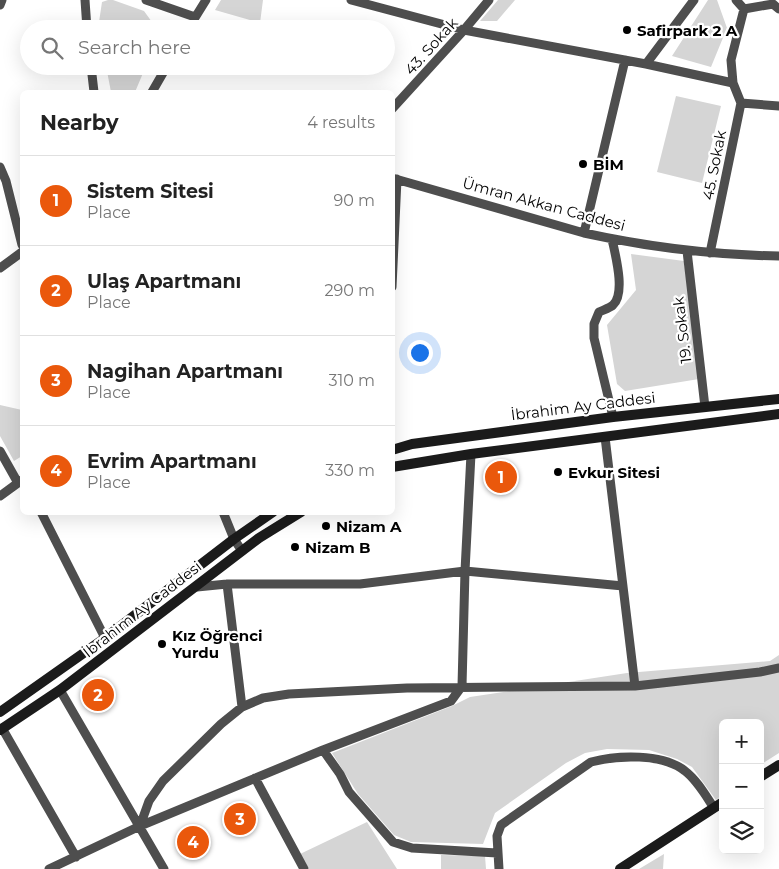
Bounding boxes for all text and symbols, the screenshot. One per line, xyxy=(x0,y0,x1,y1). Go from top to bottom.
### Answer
street label: 43. Sokak xyxy=(400,13,462,79)
search box xyxy=(20,20,395,75)
place label: Safirpark 2 A xyxy=(637,21,738,40)
marker: Safirpark 2 A xyxy=(621,24,633,36)
icon: search xyxy=(38,34,66,62)
text: Search here xyxy=(78,36,191,59)
text: Nearby xyxy=(40,110,119,135)
text: 4 results xyxy=(307,113,375,132)
street label: 45. Sokak xyxy=(698,128,730,202)
place label: BİM xyxy=(593,155,624,174)
marker: BİM xyxy=(577,158,589,170)
street label: Ümran Akkan Caddesi xyxy=(461,173,627,235)
text: Sistem Sitesi xyxy=(87,180,214,203)
text: 1 xyxy=(53,191,59,210)
text: 90 m xyxy=(333,191,375,210)
text: Place xyxy=(87,203,131,222)
text: Ulaş Apartmanı xyxy=(87,270,241,293)
text: 2 xyxy=(51,281,61,300)
text: 290 m xyxy=(324,281,375,300)
text: Place xyxy=(87,293,131,312)
street label: 19. Sokak xyxy=(668,296,695,364)
your location xyxy=(407,340,433,366)
text: Nagihan Apartmanı xyxy=(87,360,283,383)
text: 3 xyxy=(51,371,61,390)
text: 310 m xyxy=(328,371,375,390)
text: Place xyxy=(87,383,131,402)
street label: İbrahim Ay Caddesi xyxy=(510,388,656,424)
text: Evrim Apartmanı xyxy=(87,450,257,473)
pin: 1 xyxy=(485,458,517,496)
text: 4 xyxy=(50,461,62,480)
text: 330 m xyxy=(325,461,375,480)
place label: Evkur Sitesi xyxy=(568,463,660,482)
marker: Evkur Sitesi xyxy=(552,466,564,478)
text: Place xyxy=(87,473,131,492)
place label: Nizam A xyxy=(336,517,402,536)
marker: Nizam A xyxy=(320,520,332,532)
place label: Nizam B xyxy=(305,538,371,557)
marker: Nizam B xyxy=(289,541,301,553)
street label: İbrahim Ay Caddesi xyxy=(79,557,205,661)
place label: Kız Öğrenci Yurdu xyxy=(171,626,263,662)
marker: Kız Öğrenci Yurdu xyxy=(156,638,168,650)
pin: 2 xyxy=(82,676,114,714)
map controls xyxy=(719,719,764,854)
button: + xyxy=(719,719,764,764)
button: − xyxy=(719,764,764,809)
pin: 3 xyxy=(224,800,256,838)
button: layers xyxy=(719,809,764,854)
pin: 4 xyxy=(177,823,209,861)

